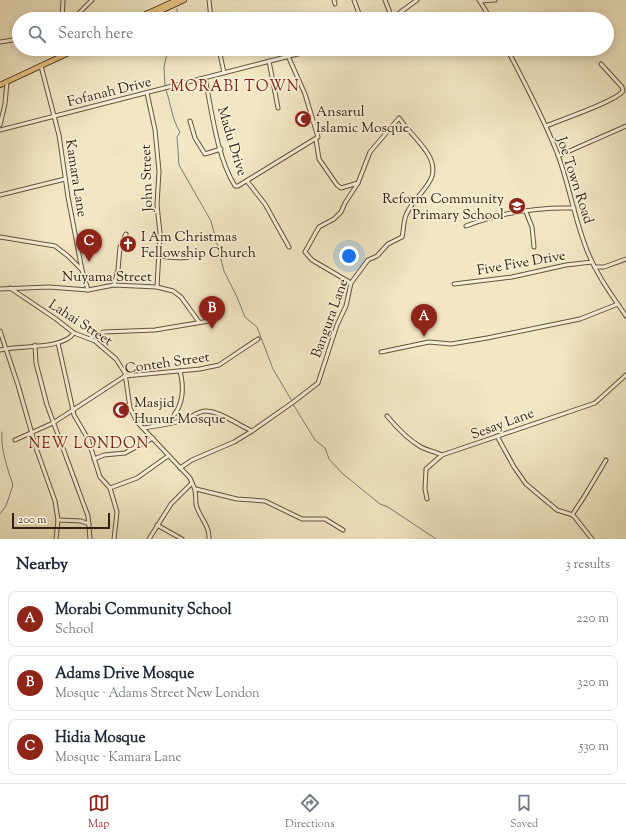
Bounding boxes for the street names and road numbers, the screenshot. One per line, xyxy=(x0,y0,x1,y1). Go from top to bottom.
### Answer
street label: Fofanah Drive xyxy=(65,73,154,113)
street label: Madu Drive xyxy=(211,104,251,179)
street label: Joe Town Road xyxy=(550,134,598,227)
street label: Kamara Lane xyxy=(59,138,91,219)
street label: John Street xyxy=(137,144,159,213)
street label: Five Five Drive xyxy=(476,246,567,282)
street label: Nuyama Street xyxy=(62,268,152,288)
street label: Bangura Lane xyxy=(307,276,354,361)
street label: Lahai Street xyxy=(44,295,116,352)
street label: Conteh Street xyxy=(124,348,211,380)
street label: Sesay Lane xyxy=(468,404,537,446)

